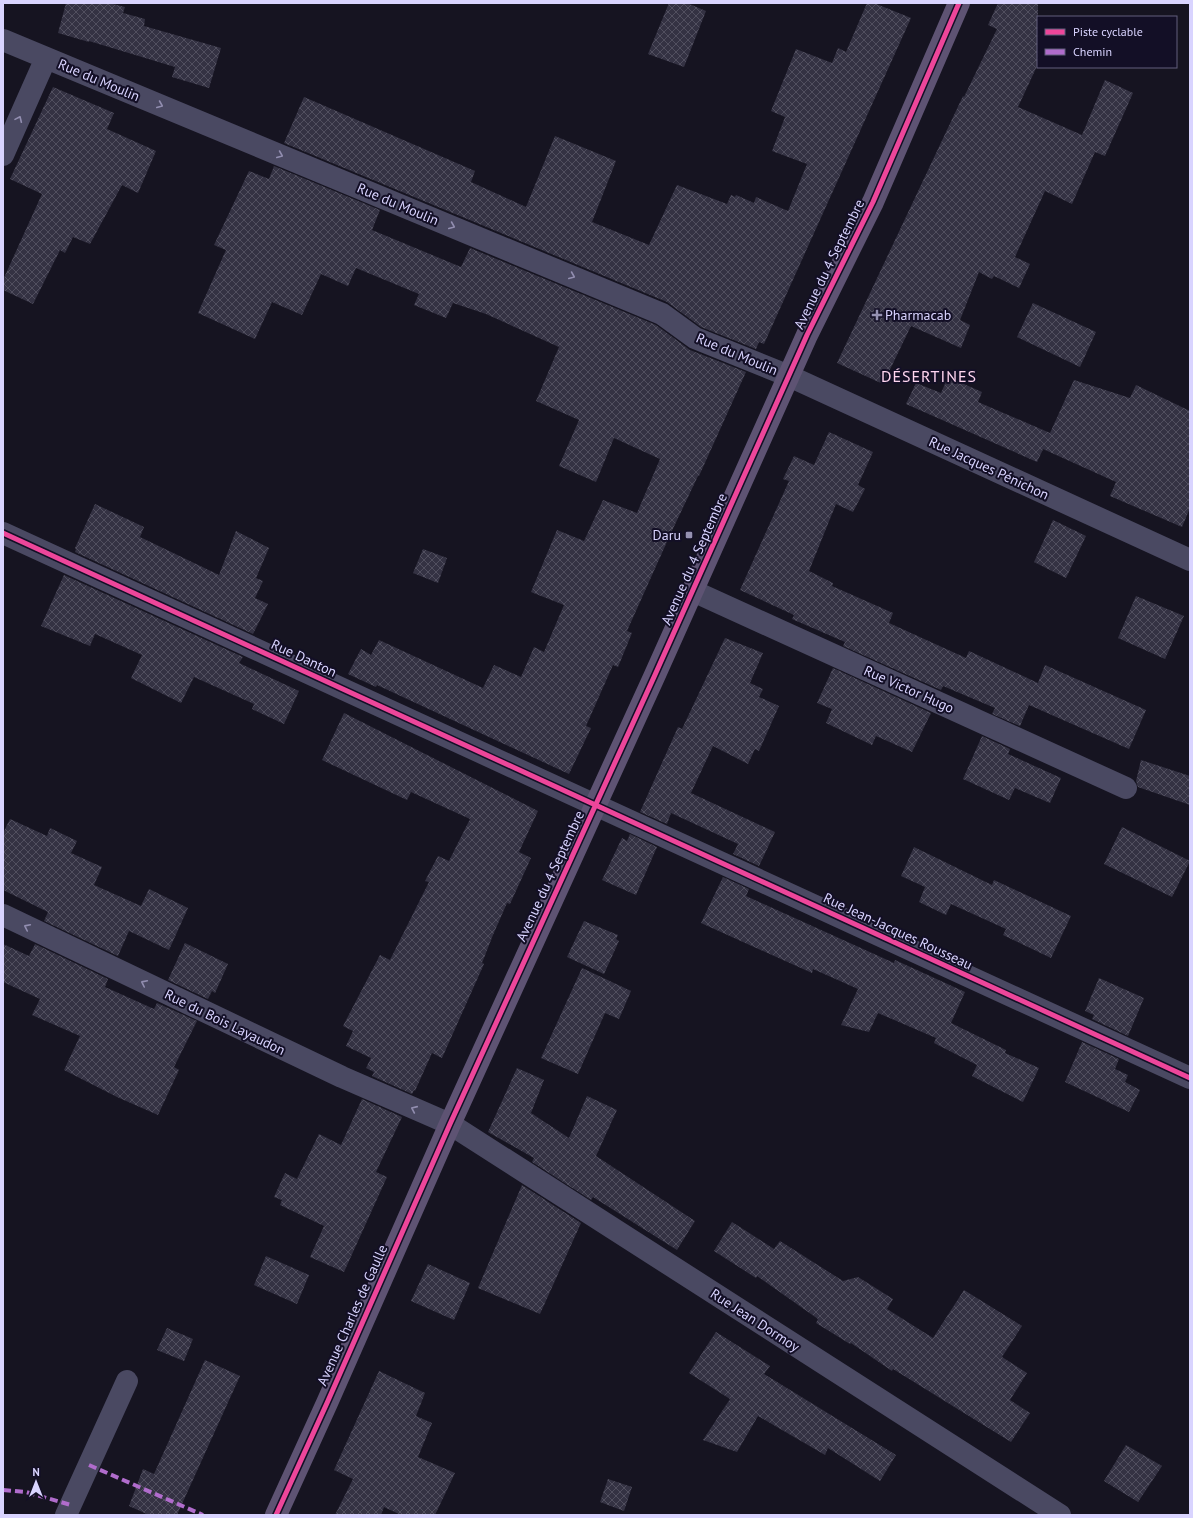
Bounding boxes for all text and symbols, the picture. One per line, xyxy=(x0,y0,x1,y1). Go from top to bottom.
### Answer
legend xyxy=(1037,16,1177,68)
text: Piste cyclable xyxy=(1073,24,1143,39)
text: Chemin xyxy=(1073,44,1112,59)
street label: Rue du Moulin xyxy=(55,55,143,105)
one-way arrow xyxy=(155,100,163,108)
one-way arrow xyxy=(14,116,22,124)
one-way arrow xyxy=(276,151,283,159)
street label: Rue du Moulin xyxy=(354,179,442,229)
street label: Avenue du 4 Septembre xyxy=(790,196,868,332)
one-way arrow xyxy=(448,222,455,230)
one-way arrow xyxy=(568,272,575,280)
place label: Pharmacab xyxy=(885,306,951,324)
marker: Pharmacab xyxy=(872,310,882,320)
street label: Rue du Moulin xyxy=(693,329,781,379)
district label: DÉSERTINES xyxy=(881,366,977,386)
street label: Rue Jacques Pénichon xyxy=(926,432,1052,504)
street label: Avenue du 4 Septembre xyxy=(657,490,731,628)
place label: Daru xyxy=(653,526,681,544)
marker: Daru xyxy=(684,530,694,540)
street label: Rue Danton xyxy=(268,635,340,681)
street label: Rue Victor Hugo xyxy=(861,661,957,717)
street label: Avenue du 4 Septembre xyxy=(512,808,588,944)
street label: Rue Jean-Jacques Rousseau xyxy=(821,889,975,973)
one-way arrow xyxy=(23,924,31,932)
one-way arrow xyxy=(141,980,148,988)
street label: Rue du Bois Layaudon xyxy=(162,985,288,1059)
one-way arrow xyxy=(410,1106,417,1114)
street label: Avenue Charles de Gaulle xyxy=(313,1242,391,1388)
street label: Rue Jean Dormoy xyxy=(707,1284,803,1356)
north arrow xyxy=(16,1462,56,1502)
text: N xyxy=(32,1465,40,1479)

